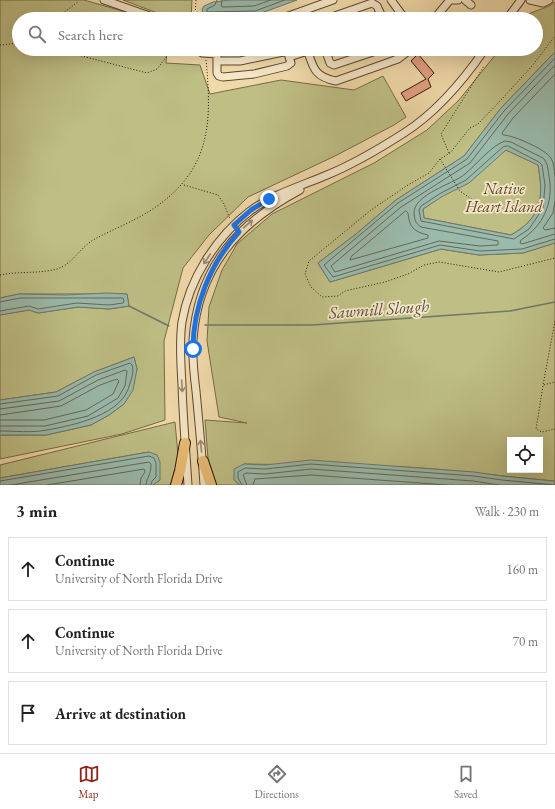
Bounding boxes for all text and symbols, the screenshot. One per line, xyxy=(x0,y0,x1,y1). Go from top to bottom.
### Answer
search box xyxy=(12,12,543,56)
icon: search xyxy=(26,23,48,45)
text: Search here xyxy=(58,25,123,44)
park label: Native Heart Island xyxy=(464,178,544,217)
route end xyxy=(260,190,278,208)
one-way arrow xyxy=(242,220,253,229)
one-way arrow xyxy=(203,253,211,265)
water label: Sawmill Slough xyxy=(327,294,431,324)
route start xyxy=(184,340,202,358)
one-way arrow xyxy=(178,379,185,392)
map controls xyxy=(507,437,543,473)
button: locate xyxy=(507,437,543,473)
one-way arrow xyxy=(198,440,205,453)
text: 3 min xyxy=(16,500,57,522)
text: Walk · 230 m xyxy=(475,503,539,520)
text: Continue xyxy=(55,551,115,570)
icon: ahead xyxy=(17,558,39,580)
text: 160 m xyxy=(507,561,538,578)
text: University of North Florida Drive xyxy=(55,570,223,587)
text: Continue xyxy=(55,623,115,642)
icon: ahead xyxy=(17,630,39,652)
text: 70 m xyxy=(513,633,538,650)
text: University of North Florida Drive xyxy=(55,642,223,659)
icon: arrive xyxy=(17,702,39,724)
text: Arrive at destination xyxy=(55,704,186,723)
tab: Map xyxy=(78,763,100,801)
tab: Directions xyxy=(255,763,299,801)
tab: Saved xyxy=(454,763,477,801)

